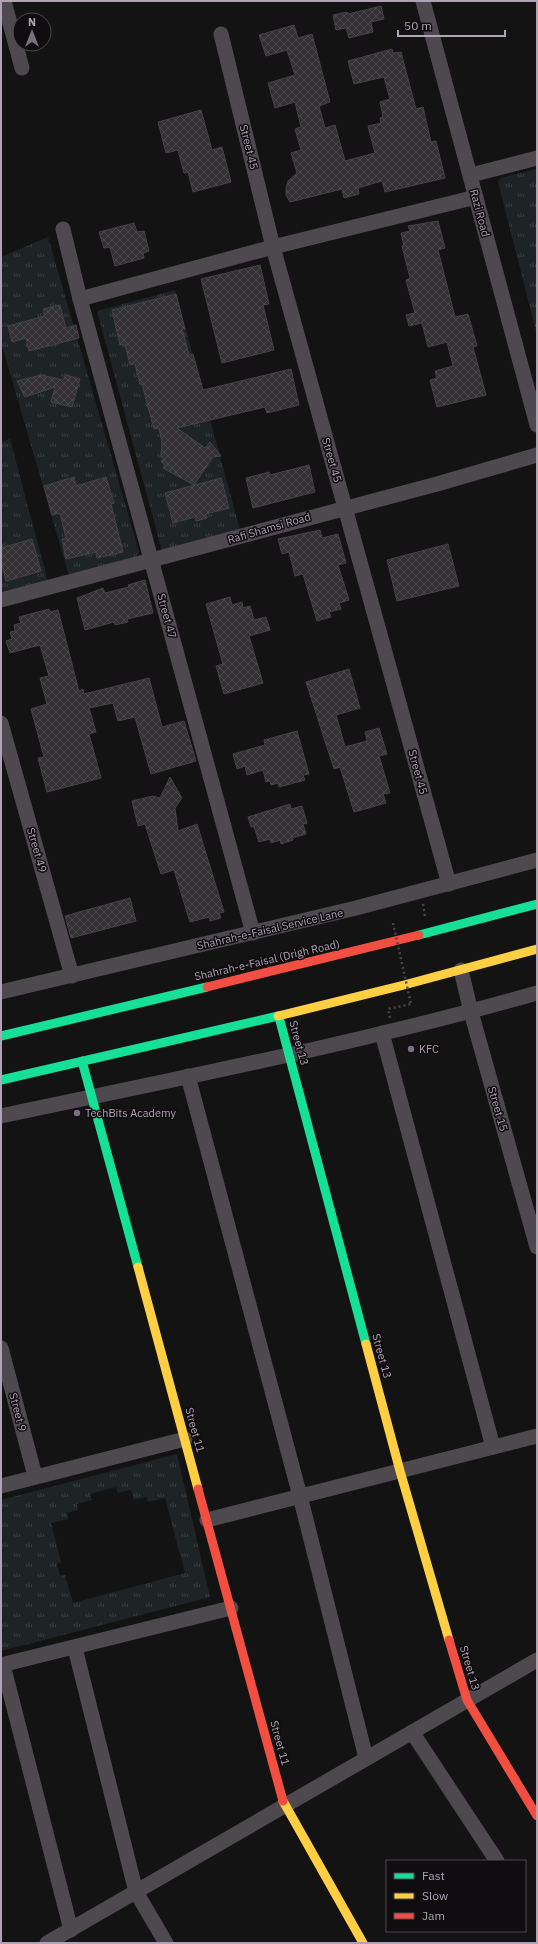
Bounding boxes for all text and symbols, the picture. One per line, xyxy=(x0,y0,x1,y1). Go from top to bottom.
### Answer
north arrow xyxy=(12,12,52,52)
scale bar xyxy=(398,12,505,38)
text: N xyxy=(28,15,36,29)
text: 50 m xyxy=(404,18,432,33)
street label: Street 45 xyxy=(237,123,261,171)
street label: Razi Road xyxy=(467,188,493,238)
street label: Street 45 xyxy=(319,436,345,484)
street label: Rafi Shamsi Road xyxy=(226,509,312,547)
street label: Street 47 xyxy=(154,592,180,640)
street label: Street 45 xyxy=(405,748,431,796)
street label: Street 49 xyxy=(24,826,50,874)
street label: Shahrah-e-Faisal Service Lane xyxy=(196,905,344,953)
street label: Shahrah-e-Faisal (Drigh Road) xyxy=(193,936,341,984)
street label: Street 13 xyxy=(286,1019,312,1067)
place label: KFC xyxy=(419,1042,439,1056)
marker: KFC xyxy=(406,1044,416,1054)
street label: Street 15 xyxy=(485,1085,511,1133)
place label: TechBits Academy xyxy=(85,1106,177,1120)
marker: TechBits Academy xyxy=(72,1108,82,1118)
street label: Street 13 xyxy=(369,1332,395,1380)
street label: Street 9 xyxy=(6,1391,30,1433)
street label: Street 11 xyxy=(182,1406,208,1454)
street label: Street 13 xyxy=(457,1644,483,1692)
street label: Street 11 xyxy=(267,1719,293,1767)
legend xyxy=(386,1860,526,1932)
text: Fast xyxy=(422,1868,445,1883)
text: Slow xyxy=(422,1888,448,1903)
text: Jam xyxy=(422,1908,445,1923)

